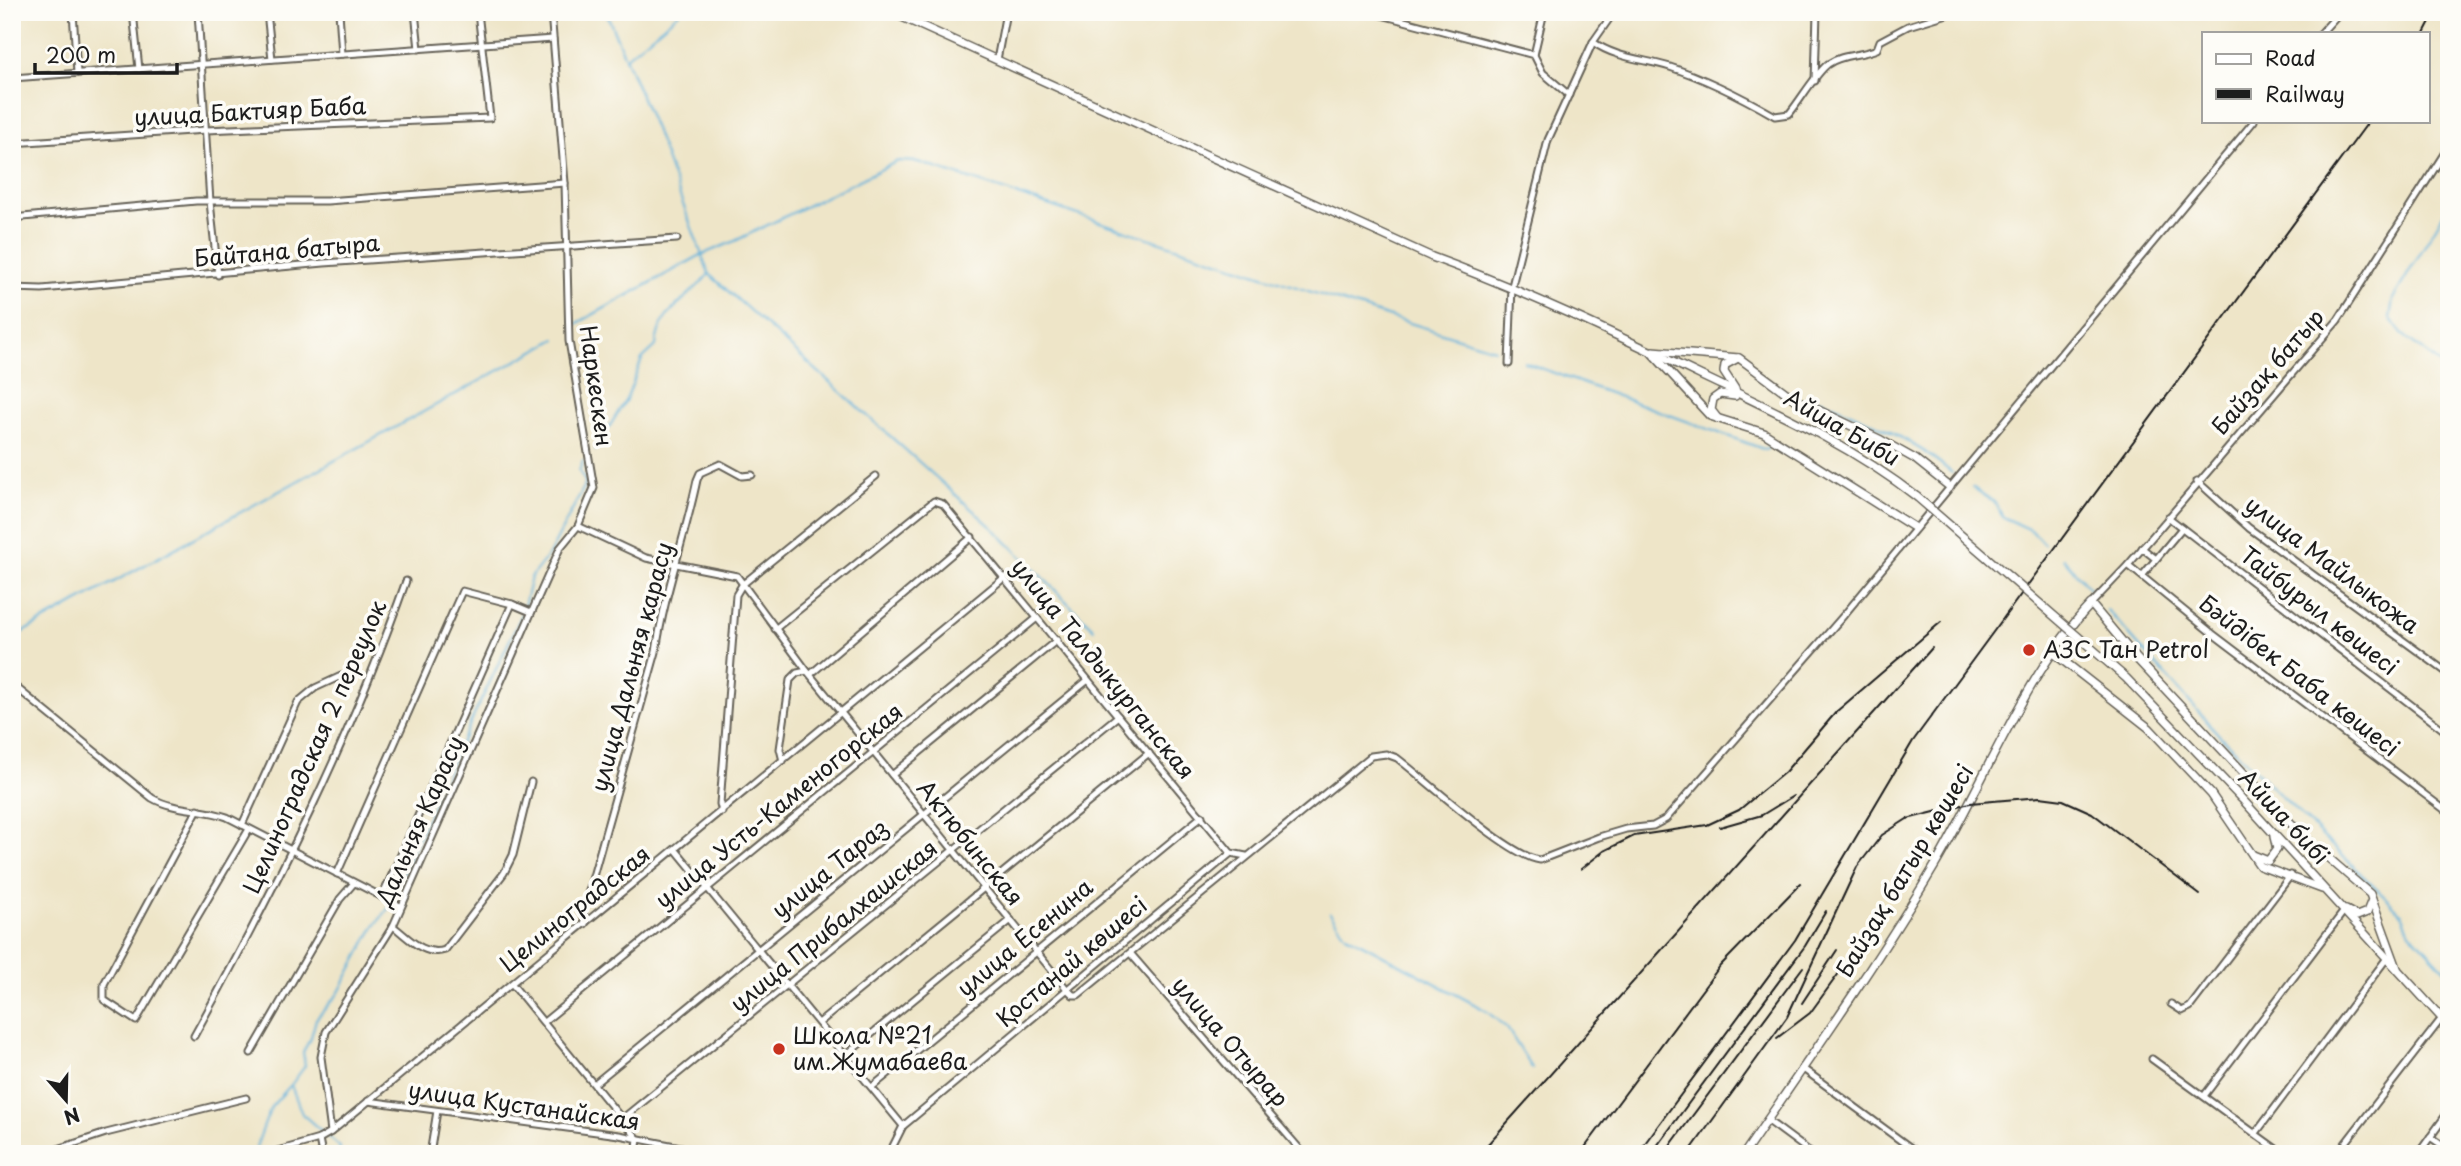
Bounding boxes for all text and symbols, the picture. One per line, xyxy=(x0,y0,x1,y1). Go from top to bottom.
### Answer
scale bar xyxy=(35,32,177,76)
legend xyxy=(2202,32,2430,122)
text: 200 m xyxy=(46,38,116,70)
text: Road xyxy=(2265,41,2316,73)
text: Railway xyxy=(2265,77,2345,109)
street label: улица Бактияр Баба xyxy=(133,87,367,134)
street label: Байтана батыра xyxy=(193,224,382,275)
street label: Байзақ батыр xyxy=(2202,300,2332,442)
street label: Наркескен xyxy=(572,323,623,449)
street label: Айша Биби xyxy=(1778,379,1907,474)
street label: улица Майлыкожа xyxy=(2238,486,2428,641)
street label: Тайбурыл көшесі xyxy=(2233,537,2407,683)
street label: улица Дальняя карасу xyxy=(580,538,681,795)
street label: улица Талдыкурганская xyxy=(1004,550,1204,786)
street label: Бәйдібек Баба көшесі xyxy=(2192,585,2408,764)
street label: Целиноградская 2 переулок xyxy=(233,594,394,899)
place label: АЗС Тан Petrol xyxy=(2043,631,2209,666)
marker: АЗС Тан Petrol xyxy=(2021,642,2037,658)
street label: улица Усть-Каменогорская xyxy=(646,694,910,916)
street label: Дальняя Карасу xyxy=(365,730,472,912)
street label: Байзақ батыр көшесі xyxy=(1826,757,1981,983)
street label: Айша бибі xyxy=(2231,760,2339,872)
street label: Актюбинская xyxy=(909,772,1033,913)
street label: улица Тараз xyxy=(763,810,895,926)
street label: улица Прибалхашская xyxy=(722,830,944,1020)
street label: Целиноградская xyxy=(491,836,657,980)
street label: улица Есенина xyxy=(948,869,1100,1004)
street label: Қостанай көшесі xyxy=(988,887,1154,1035)
street label: улица Отырар xyxy=(1164,968,1298,1114)
place label: Школа №21 им.Жумабаева xyxy=(793,1017,968,1078)
marker: Школа №21 им.Жумабаева xyxy=(771,1041,787,1057)
north arrow xyxy=(32,1064,102,1134)
street label: улица Кустанайская xyxy=(406,1071,642,1138)
text: N xyxy=(60,1101,84,1133)

